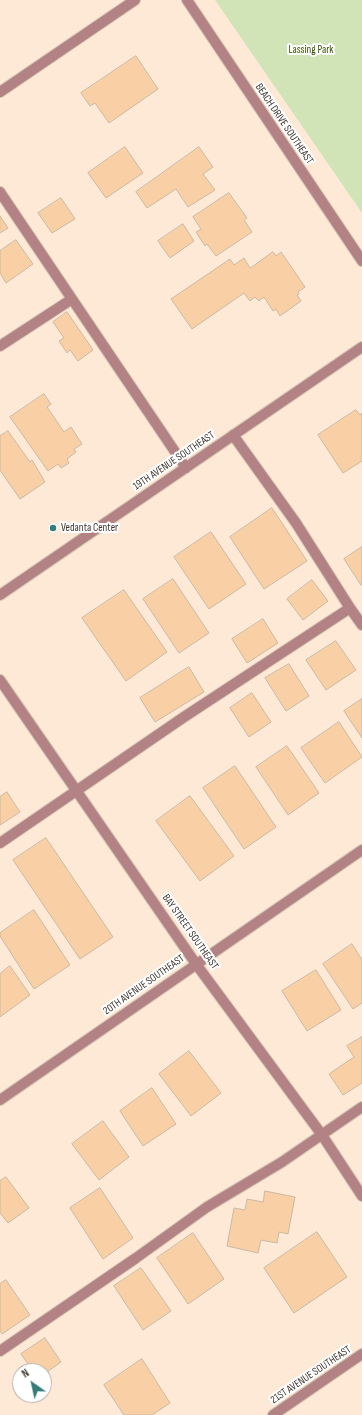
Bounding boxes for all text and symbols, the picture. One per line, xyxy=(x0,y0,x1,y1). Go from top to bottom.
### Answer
park label: Lassing Park xyxy=(288,43,334,57)
street label: BEACH DRIVE SOUTHEAST xyxy=(252,81,316,167)
street label: 19TH AVENUE SOUTHEAST xyxy=(131,429,217,493)
place label: Vedanta Center xyxy=(61,521,118,535)
marker: Vedanta Center xyxy=(48,523,58,533)
street label: BAY STREET SOUTHEAST xyxy=(159,892,221,972)
street label: 20TH AVENUE SOUTHEAST xyxy=(101,952,187,1018)
street label: 21ST AVENUE SOUTHEAST xyxy=(268,1343,354,1407)
north arrow xyxy=(12,1363,52,1403)
text: N xyxy=(19,1366,32,1380)

